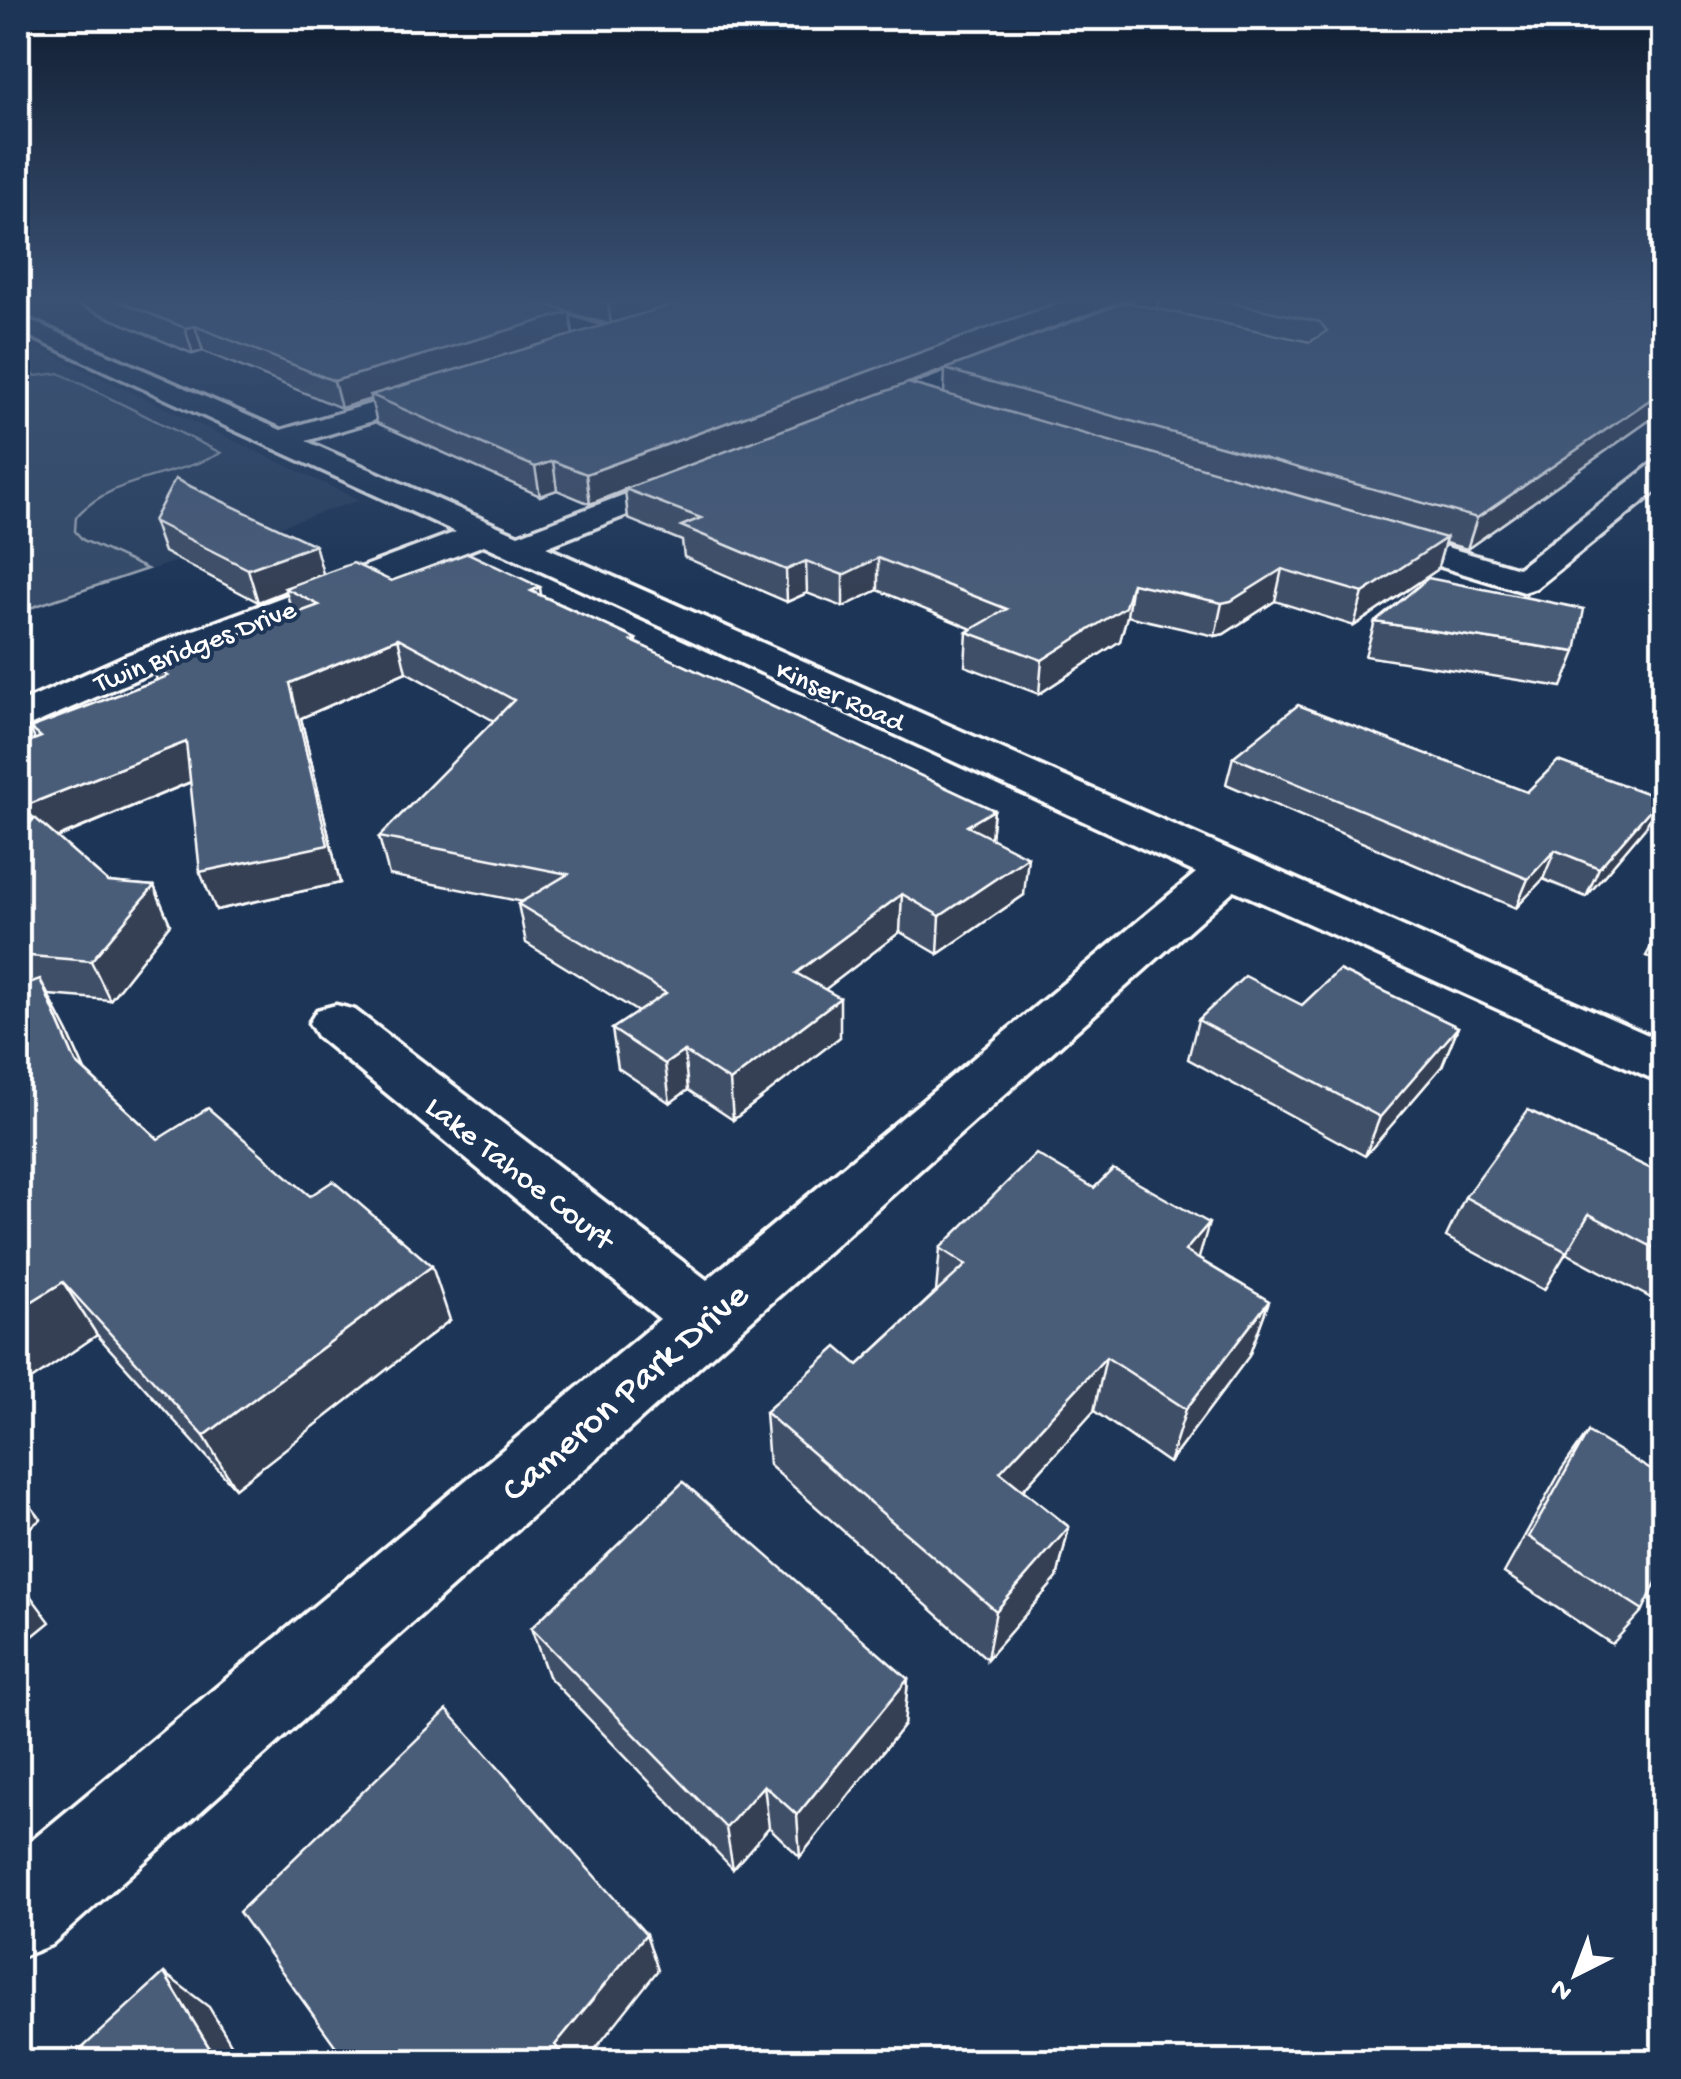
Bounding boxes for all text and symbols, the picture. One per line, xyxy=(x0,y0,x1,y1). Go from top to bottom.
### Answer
street label: Twin Bridges Drive xyxy=(88,594,302,703)
street label: Kinser Road xyxy=(770,655,911,742)
street label: Lake Tahoe Court xyxy=(416,1089,622,1262)
street label: Cameron Park Drive xyxy=(494,1275,760,1514)
north arrow xyxy=(1526,1924,1626,2024)
text: N xyxy=(1544,1971,1580,2008)

